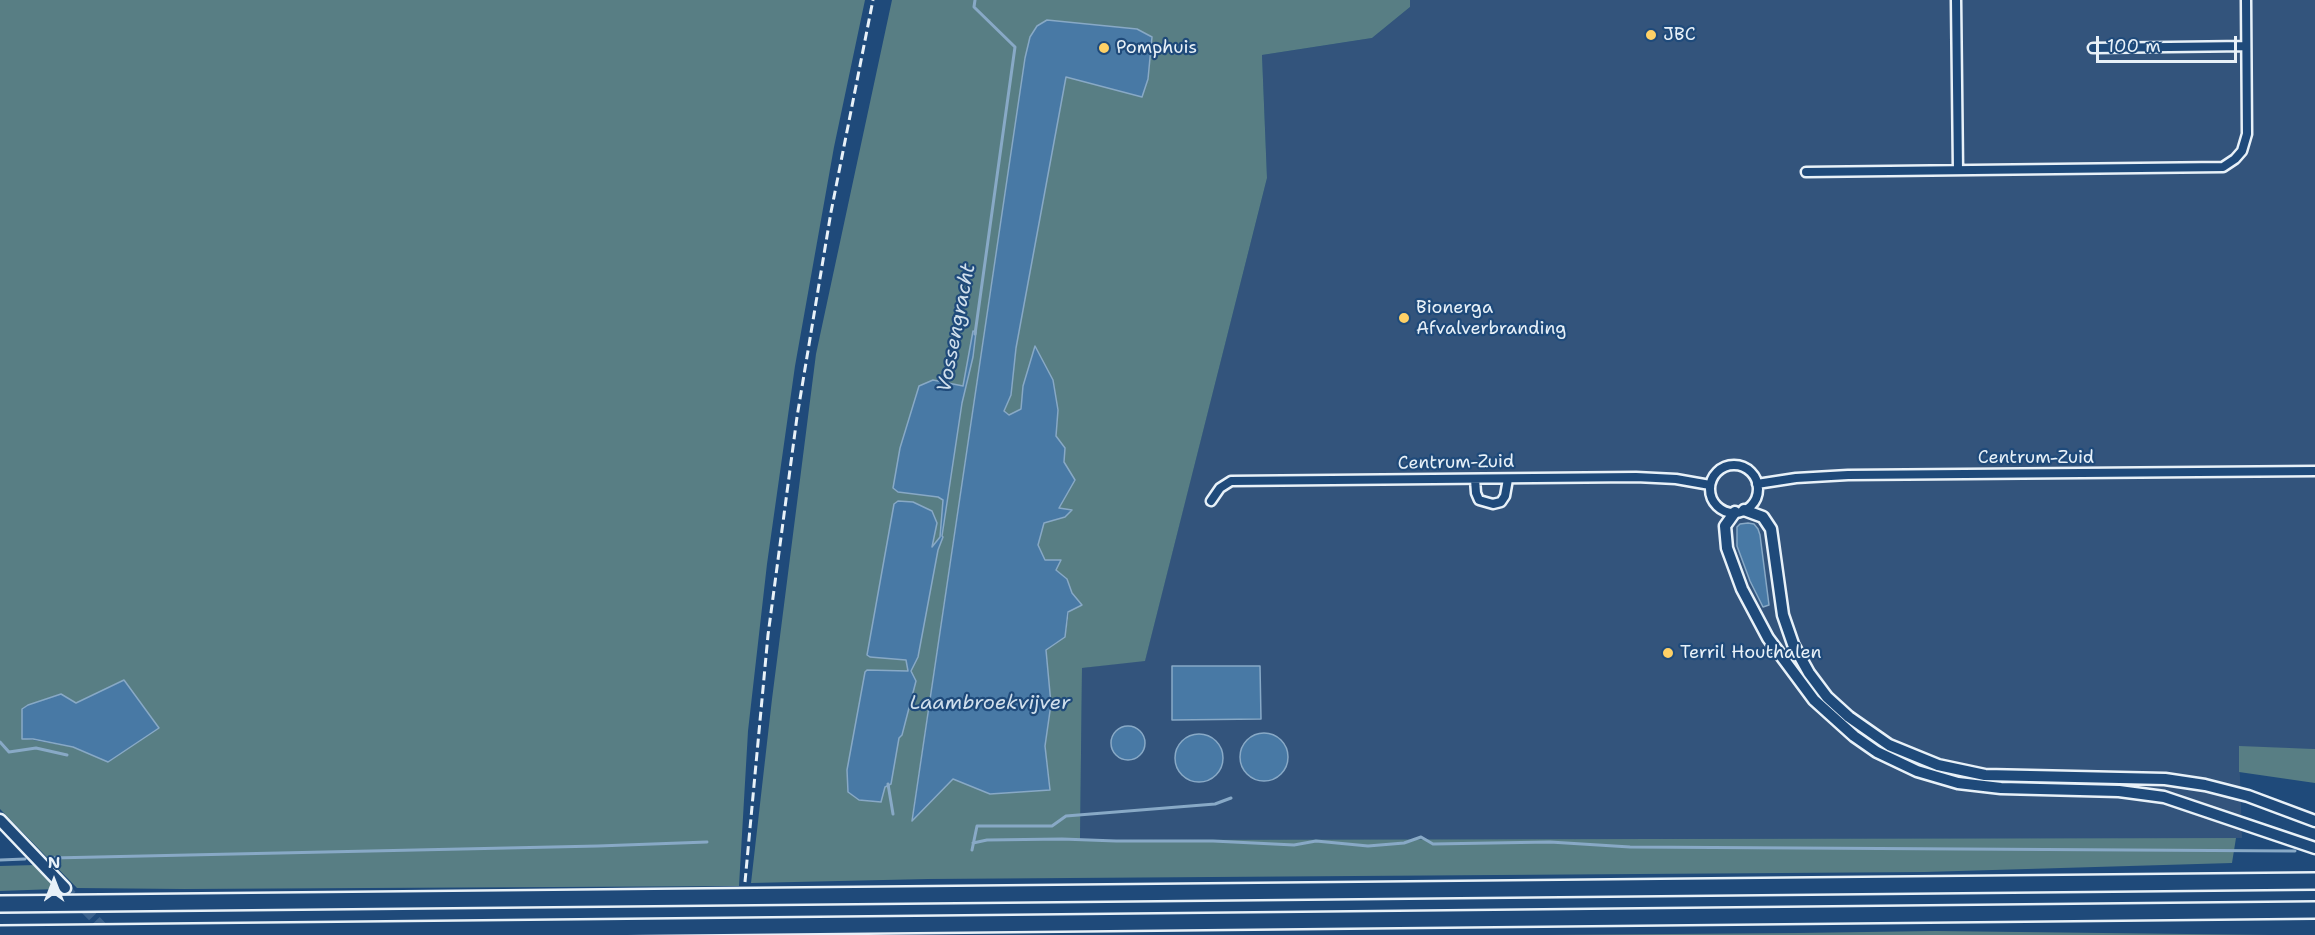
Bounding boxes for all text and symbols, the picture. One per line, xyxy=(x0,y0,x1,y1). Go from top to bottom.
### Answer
place label: JBC xyxy=(1663,24,1696,46)
scale bar xyxy=(2099,24,2240,62)
marker: JBC xyxy=(1644,28,1658,42)
text: 100 m xyxy=(2107,34,2161,58)
place label: Pomphuis xyxy=(1116,37,1197,59)
marker: Pomphuis xyxy=(1097,41,1111,55)
water label: Vossengracht xyxy=(933,262,981,394)
place label: Bionerga Afvalverbranding xyxy=(1416,297,1566,340)
marker: Bionerga Afvalverbranding xyxy=(1397,311,1411,325)
street label: Centrum-Zuid xyxy=(1978,447,2094,469)
street label: Centrum-Zuid xyxy=(1398,451,1514,475)
place label: Terril Houthalen xyxy=(1680,642,1821,664)
marker: Terril Houthalen xyxy=(1661,646,1675,660)
water label: Laambroekvijver xyxy=(910,692,1070,716)
north arrow xyxy=(24,851,84,911)
text: N xyxy=(48,852,60,873)

